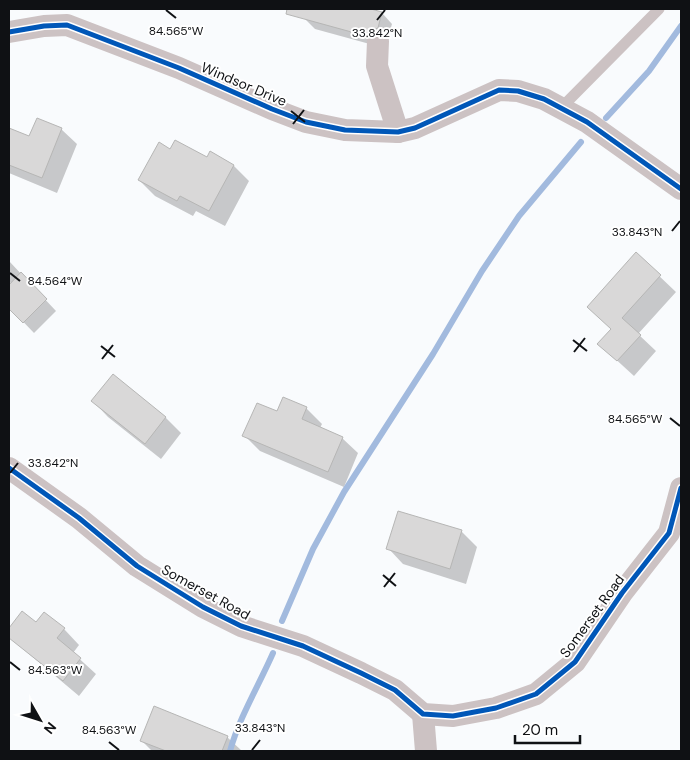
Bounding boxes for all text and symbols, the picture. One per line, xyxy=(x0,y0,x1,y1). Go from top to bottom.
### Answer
text: 84.565°W xyxy=(149,23,204,39)
text: 33.842°N xyxy=(352,25,402,41)
street label: Windsor Drive xyxy=(199,58,289,110)
text: 33.843°N xyxy=(612,224,662,240)
text: 84.564°W xyxy=(28,273,83,289)
text: 84.565°W xyxy=(608,411,663,427)
text: 33.842°N xyxy=(28,455,78,471)
street label: Somerset Road xyxy=(159,560,253,624)
street label: Somerset Road xyxy=(556,571,628,661)
text: 84.563°W xyxy=(28,662,83,678)
north arrow xyxy=(15,695,65,745)
scale bar xyxy=(515,712,580,744)
text: N xyxy=(40,719,60,738)
text: 33.843°N xyxy=(235,720,285,736)
text: 20 m xyxy=(522,720,558,740)
text: 84.563°W xyxy=(82,722,137,738)

